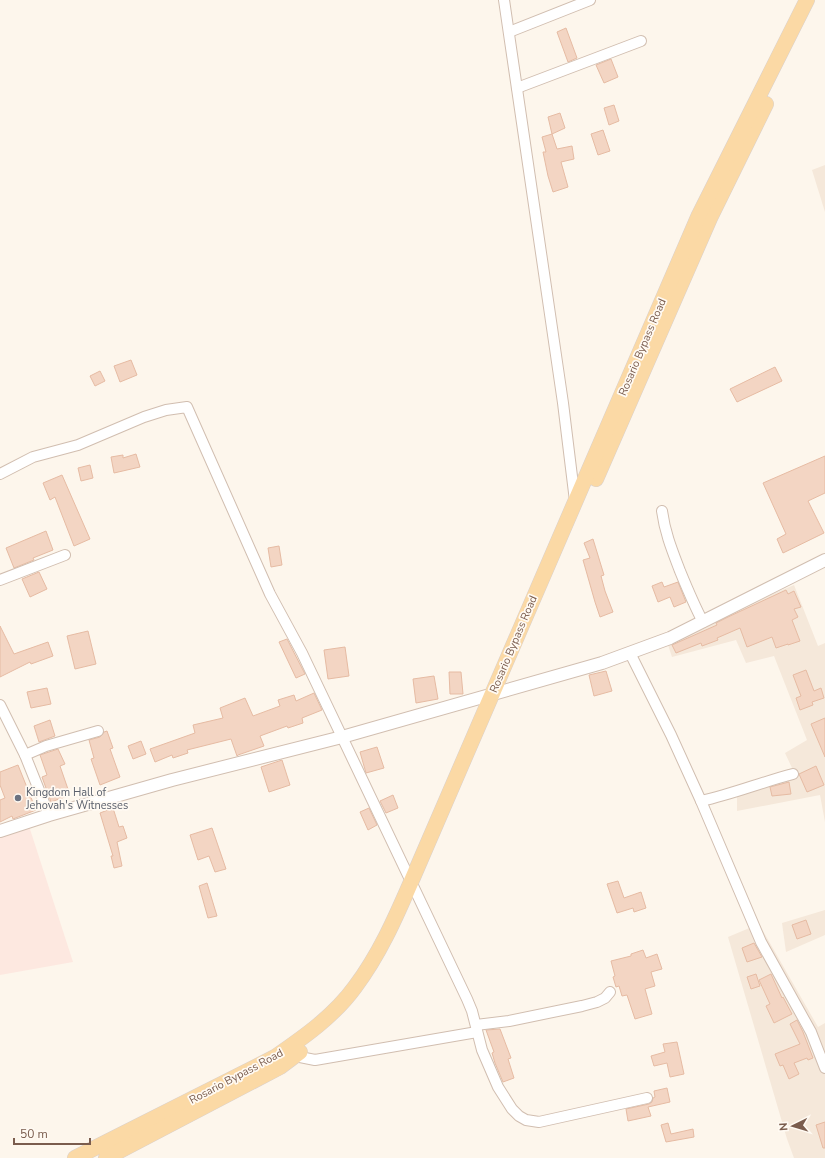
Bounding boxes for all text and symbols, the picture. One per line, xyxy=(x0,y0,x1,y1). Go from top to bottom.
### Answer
street label: Rosario Bypass Road xyxy=(615,296,670,398)
street label: Rosario Bypass Road xyxy=(486,593,541,695)
place label: Kingdom Hall of Jehovah's Witnesses xyxy=(25,785,128,813)
marker: Kingdom Hall of Jehovah's Witnesses xyxy=(13,793,23,803)
street label: Rosario Bypass Road xyxy=(187,1045,286,1108)
north arrow xyxy=(773,1106,813,1146)
scale bar xyxy=(14,1120,90,1146)
text: N xyxy=(776,1122,791,1132)
text: 50 m xyxy=(20,1126,48,1142)

